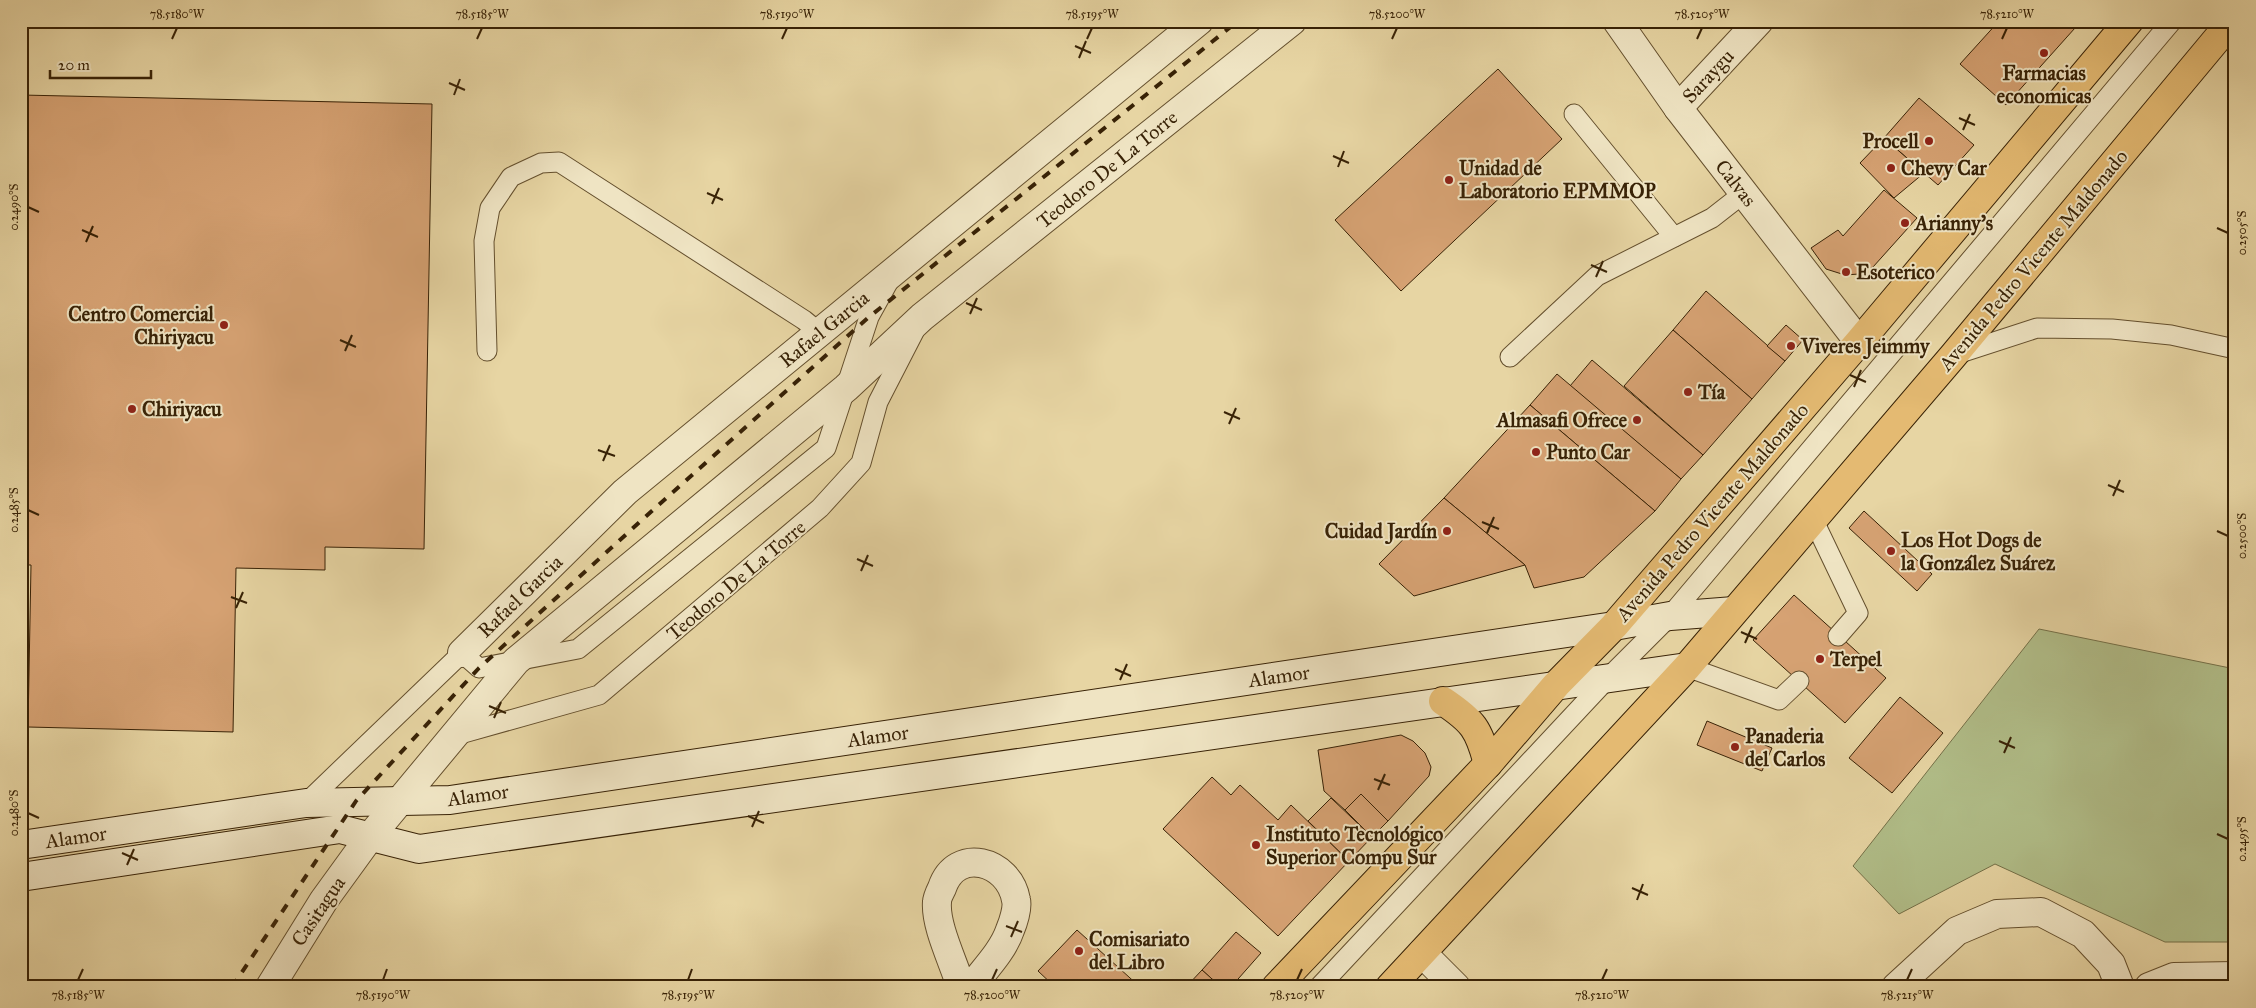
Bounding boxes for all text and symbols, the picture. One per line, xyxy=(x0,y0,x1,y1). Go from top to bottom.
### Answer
text: 78.5180°W xyxy=(150,7,205,21)
text: 78.5185°W xyxy=(455,7,509,21)
text: 78.5190°W xyxy=(760,7,815,21)
text: 78.5195°W xyxy=(1065,7,1119,21)
text: 78.5200°W xyxy=(1369,7,1426,21)
text: 78.5205°W xyxy=(1675,7,1730,21)
text: 78.5210°W xyxy=(1980,7,2035,21)
street label: Saraygu xyxy=(1677,44,1740,109)
marker: Farmacias economicas xyxy=(2038,47,2050,59)
scale bar xyxy=(50,48,151,80)
text: 20 m xyxy=(58,56,90,74)
place label: Farmacias economicas xyxy=(1997,61,2092,108)
street label: Teodoro De La Torre xyxy=(1032,105,1182,233)
place label: Procell xyxy=(1862,129,1920,153)
marker: Procell xyxy=(1923,135,1935,147)
street label: Avenida Pedro Vicente Maldonado xyxy=(1933,145,2133,376)
street label: Calvas xyxy=(1710,155,1762,211)
place label: Unidad de Laboratorio EPMMOP xyxy=(1459,156,1656,203)
place label: Chevy Car xyxy=(1901,156,1987,181)
marker: Chevy Car xyxy=(1885,162,1897,174)
marker: Unidad de Laboratorio EPMMOP xyxy=(1443,174,1455,186)
text: 0.2490°S xyxy=(7,184,21,230)
place label: Arianny's xyxy=(1913,211,1994,236)
text: 0.2505°S xyxy=(2235,211,2249,255)
marker: Arianny's xyxy=(1899,217,1911,229)
place label: Esoterico xyxy=(1856,260,1935,284)
marker: Esoterico xyxy=(1840,266,1852,278)
street label: Rafael Garcia xyxy=(774,285,874,373)
place label: Centro Comercial Chiriyacu xyxy=(68,302,215,350)
marker: Centro Comercial Chiriyacu xyxy=(218,319,230,331)
place label: Viveres Jeimmy xyxy=(1800,334,1931,360)
marker: Viveres Jeimmy xyxy=(1785,340,1797,352)
place label: Tía xyxy=(1697,380,1726,404)
marker: Tía xyxy=(1682,386,1694,398)
place label: Chiriyacu xyxy=(142,397,222,422)
street label: Avenida Pedro Vicente Maldonado xyxy=(1610,398,1813,627)
marker: Chiriyacu xyxy=(126,403,138,415)
place label: Almasafi Ofrece xyxy=(1495,408,1628,432)
marker: Almasafi Ofrece xyxy=(1631,414,1643,426)
place label: Punto Car xyxy=(1546,440,1631,464)
marker: Punto Car xyxy=(1530,446,1542,458)
text: 0.2485°S xyxy=(7,487,21,533)
text: 0.2500°S xyxy=(2235,513,2249,559)
street label: Teodoro De La Torre xyxy=(662,515,810,645)
place label: Cuidad Jardín xyxy=(1325,519,1437,545)
marker: Cuidad Jardín xyxy=(1441,525,1453,537)
place label: Los Hot Dogs de la González Suárez xyxy=(1900,528,2056,575)
marker: Los Hot Dogs de la González Suárez xyxy=(1885,545,1897,557)
street label: Rafael Garcia xyxy=(473,549,568,642)
place label: Terpel xyxy=(1829,647,1882,672)
marker: Terpel xyxy=(1814,653,1826,665)
street label: Alamor xyxy=(1246,660,1312,692)
street label: Alamor xyxy=(845,720,911,752)
place label: Panaderia del Carlos xyxy=(1745,724,1826,771)
marker: Panaderia del Carlos xyxy=(1729,741,1741,753)
street label: Alamor xyxy=(445,779,511,811)
text: 0.2480°S xyxy=(7,790,21,836)
text: 0.2495°S xyxy=(2235,816,2249,862)
street label: Alamor xyxy=(43,821,109,853)
place label: Instituto Tecnológico Superior Compu Sur xyxy=(1266,822,1443,870)
marker: Instituto Tecnológico Superior Compu Sur xyxy=(1250,839,1262,851)
street label: Casitagua xyxy=(286,871,351,951)
place label: Comisariato del Libro xyxy=(1089,927,1190,974)
marker: Comisariato del Libro xyxy=(1073,945,1085,957)
text: 78.5185°W xyxy=(51,988,105,1002)
text: 78.5190°W xyxy=(356,988,411,1002)
text: 78.5195°W xyxy=(661,988,715,1002)
text: 78.5200°W xyxy=(964,988,1021,1002)
text: 78.5205°W xyxy=(1270,988,1325,1002)
text: 78.5210°W xyxy=(1575,988,1630,1002)
text: 78.5215°W xyxy=(1881,988,1934,1002)

